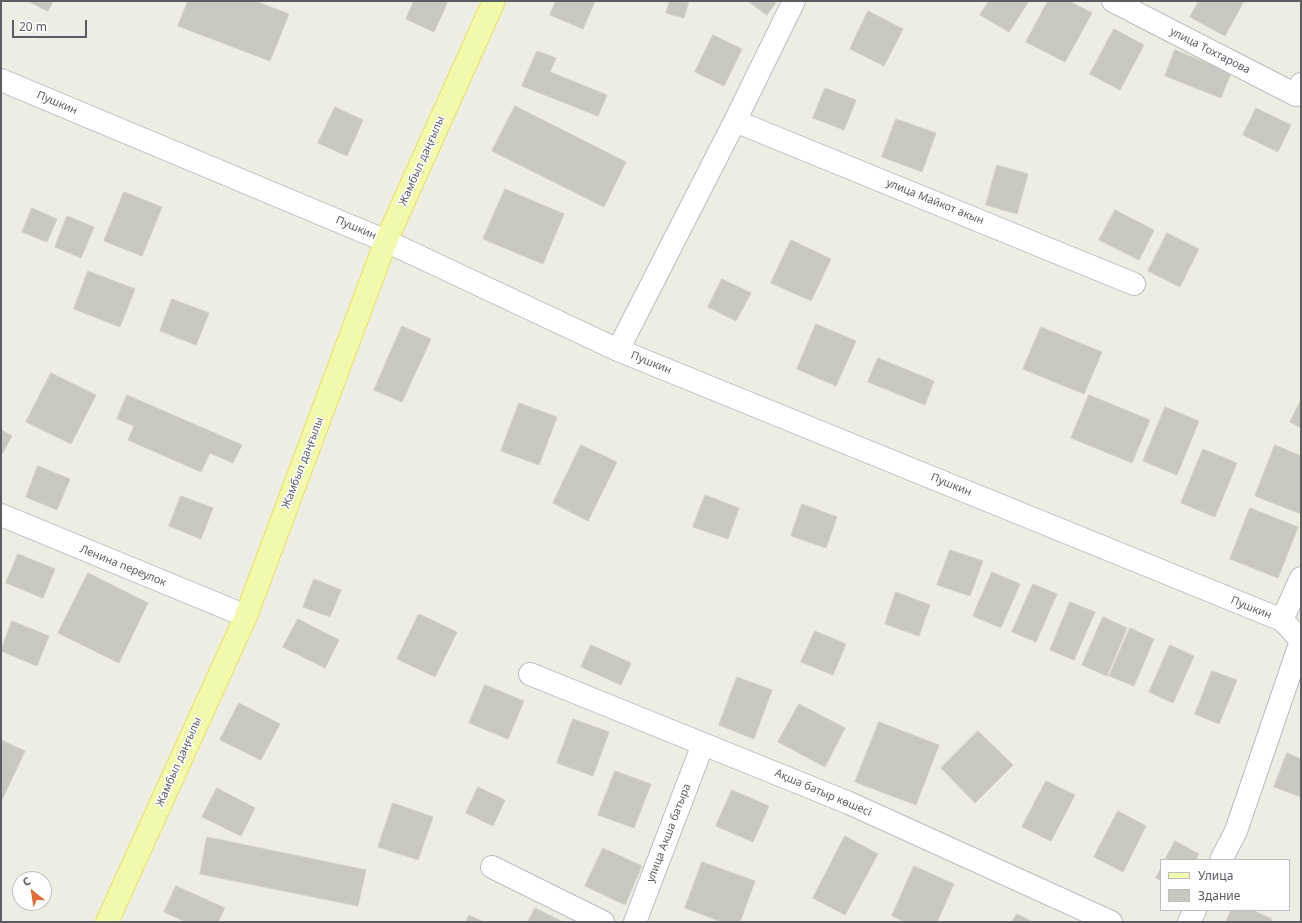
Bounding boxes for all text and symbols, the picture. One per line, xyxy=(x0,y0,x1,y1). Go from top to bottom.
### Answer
scale bar xyxy=(14,12,89,38)
text: 20 m xyxy=(19,18,47,35)
street label: улица Тохтарова xyxy=(1168,25,1252,77)
street label: Пушкин xyxy=(35,89,79,117)
street label: Жамбыл даңғылы xyxy=(396,114,448,208)
street label: улица Майкот акын xyxy=(884,176,986,228)
street label: Пушкин xyxy=(334,214,378,242)
street label: Пушкин xyxy=(629,349,673,377)
street label: Жамбыл даңғылы xyxy=(280,416,326,510)
street label: Пушкин xyxy=(929,471,973,499)
street label: Ленина переулок xyxy=(78,543,168,589)
street label: Пушкин xyxy=(1229,594,1273,622)
street label: Жамбыл даңғылы xyxy=(153,715,205,809)
street label: Ақша батыр көшесі xyxy=(773,767,873,819)
street label: улица Акша батыра xyxy=(644,782,694,884)
legend xyxy=(1160,859,1290,911)
text: Улица xyxy=(1198,867,1233,884)
north arrow xyxy=(12,871,52,911)
text: С xyxy=(19,873,33,889)
text: Здание xyxy=(1198,887,1240,904)

